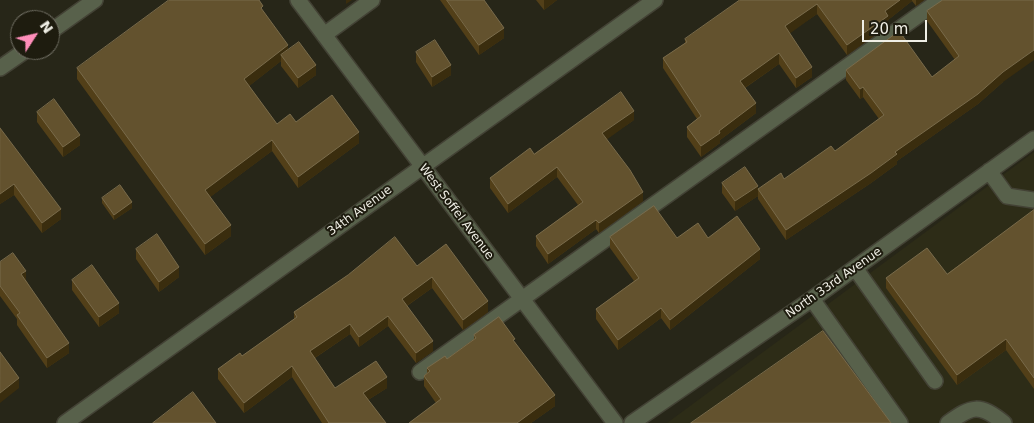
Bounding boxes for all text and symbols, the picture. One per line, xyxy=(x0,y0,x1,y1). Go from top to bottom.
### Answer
north arrow xyxy=(10,10,60,60)
scale bar xyxy=(864,10,929,42)
text: N xyxy=(37,18,56,36)
text: 20 m xyxy=(870,20,908,38)
street label: West Soffel Avenue xyxy=(415,161,497,263)
street label: 34th Avenue xyxy=(325,183,395,239)
street label: North 33rd Avenue xyxy=(783,245,885,321)

